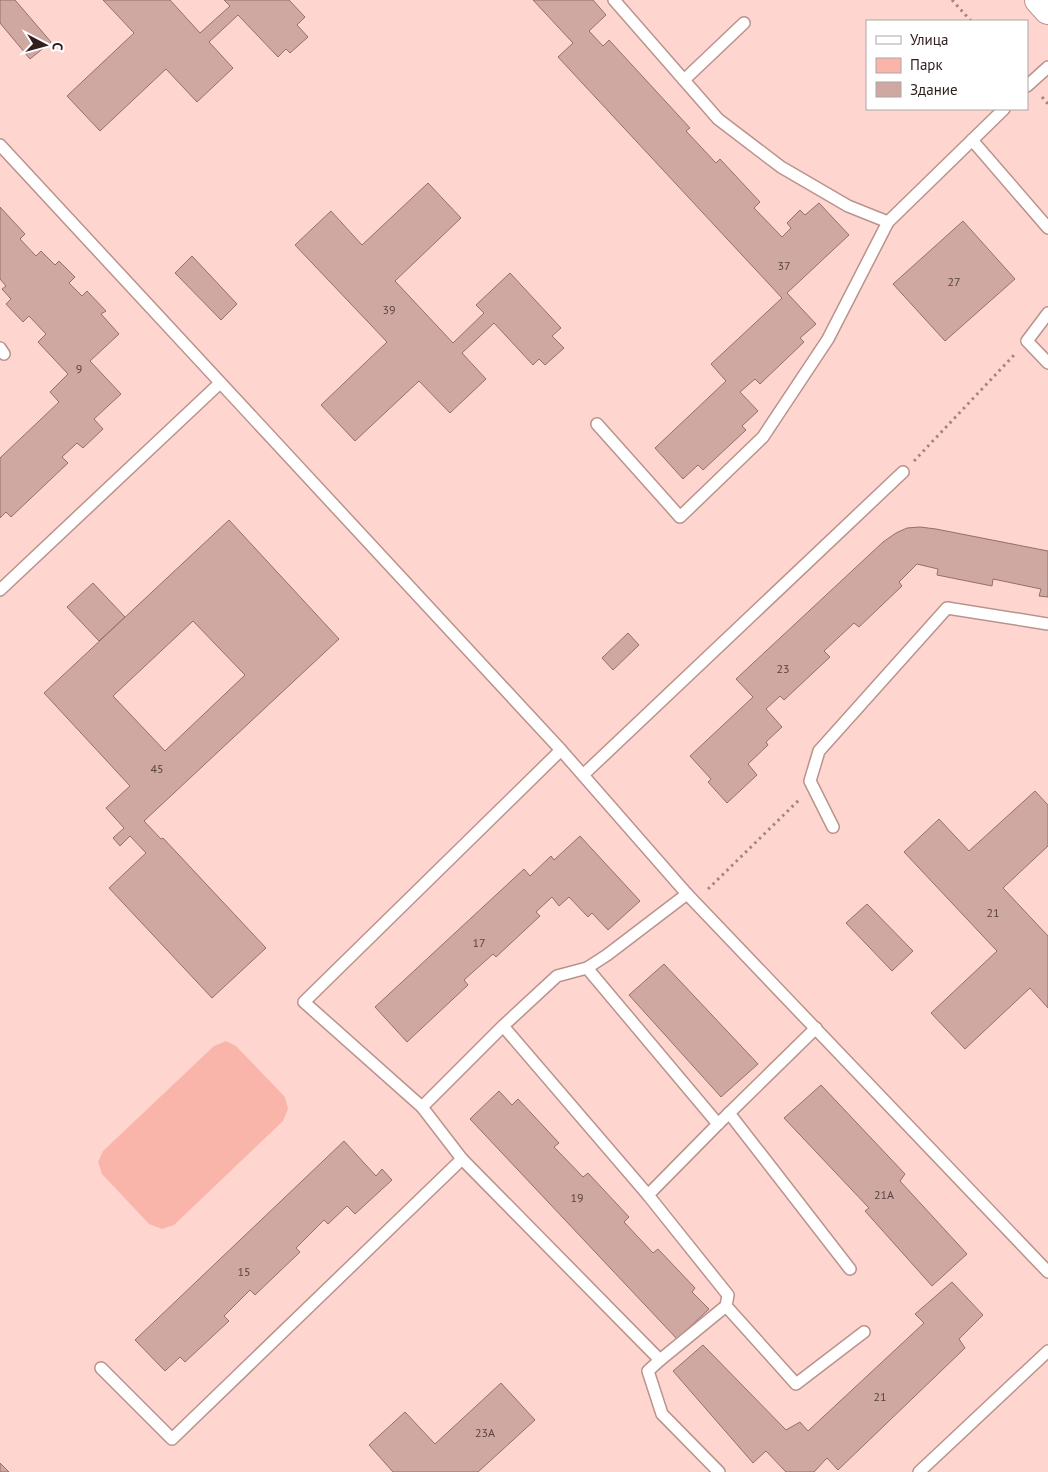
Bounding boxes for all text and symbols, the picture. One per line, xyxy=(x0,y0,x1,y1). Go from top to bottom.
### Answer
north arrow xyxy=(20,20,70,70)
legend xyxy=(866,20,1028,110)
text: Улица xyxy=(910,30,948,49)
text: С xyxy=(49,42,67,51)
text: Парк xyxy=(910,55,943,74)
text: Здание xyxy=(910,80,958,99)
house number: 37 xyxy=(777,258,791,273)
house number: 27 xyxy=(947,274,961,289)
house number: 39 xyxy=(382,302,396,317)
house number: 9 xyxy=(76,361,82,376)
house number: 23 xyxy=(776,661,790,676)
house number: 45 xyxy=(150,761,164,776)
house number: 21 xyxy=(986,905,1000,920)
house number: 17 xyxy=(472,935,486,950)
house number: 21А xyxy=(874,1187,894,1202)
house number: 19 xyxy=(570,1190,584,1205)
house number: 15 xyxy=(237,1264,251,1279)
house number: 21 xyxy=(873,1389,887,1404)
house number: 23А xyxy=(475,1425,495,1440)

